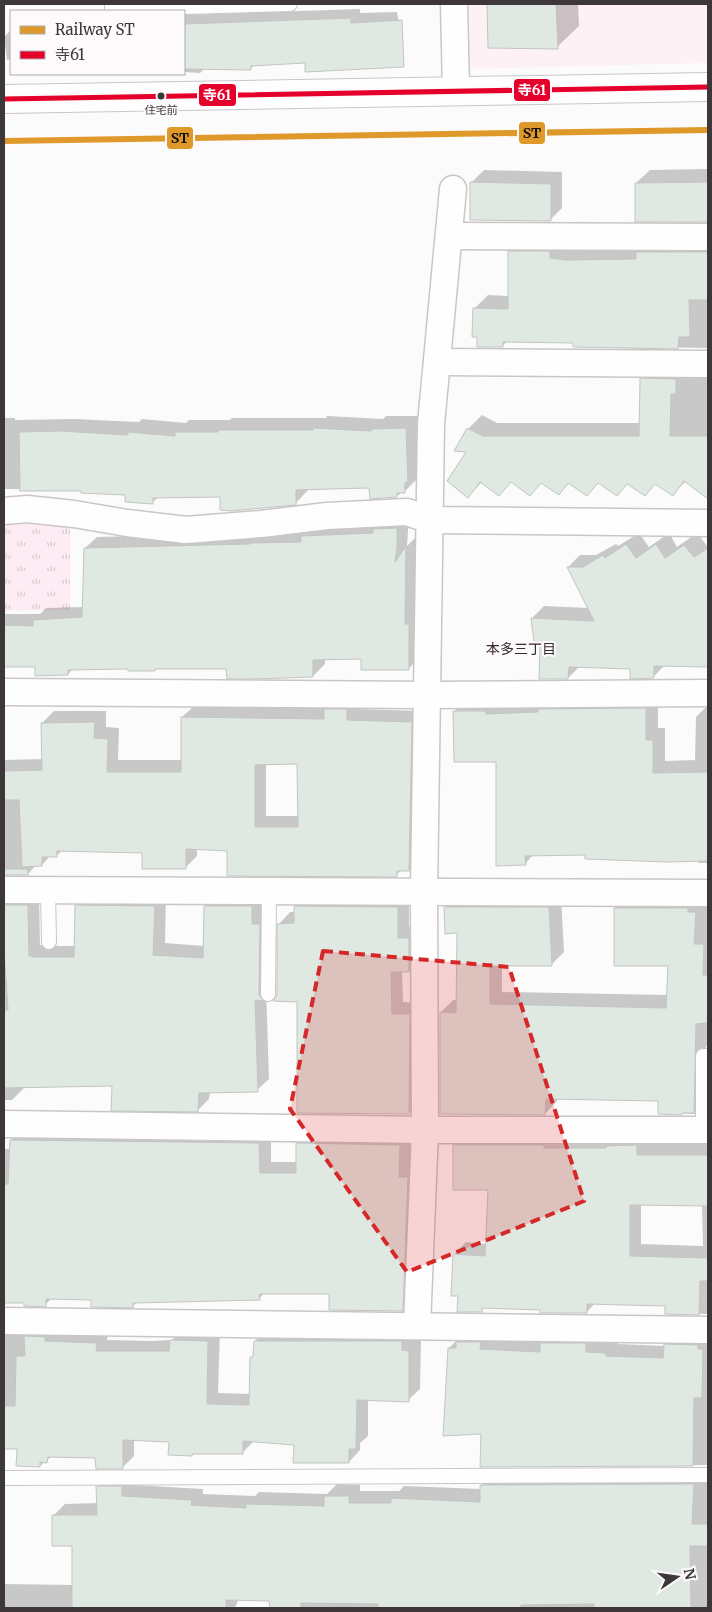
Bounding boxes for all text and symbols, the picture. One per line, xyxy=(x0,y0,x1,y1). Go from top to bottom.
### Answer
legend xyxy=(10,10,185,75)
text: Railway ST xyxy=(55,20,135,39)
text: 寺61 xyxy=(55,45,85,64)
line badge: 寺61 xyxy=(513,78,551,102)
text: 寺61 xyxy=(518,81,547,99)
line badge: 寺61 xyxy=(198,83,237,107)
text: 寺61 xyxy=(203,86,232,104)
marker: 住宅前 xyxy=(156,91,166,101)
place label: 住宅前 xyxy=(145,103,178,117)
line badge: ST xyxy=(518,121,546,145)
text: ST xyxy=(523,124,541,142)
line badge: ST xyxy=(166,126,194,150)
text: ST xyxy=(171,129,189,147)
district label: 本多三丁目 xyxy=(486,640,556,658)
north arrow xyxy=(652,1552,702,1602)
text: N xyxy=(680,1567,700,1581)

